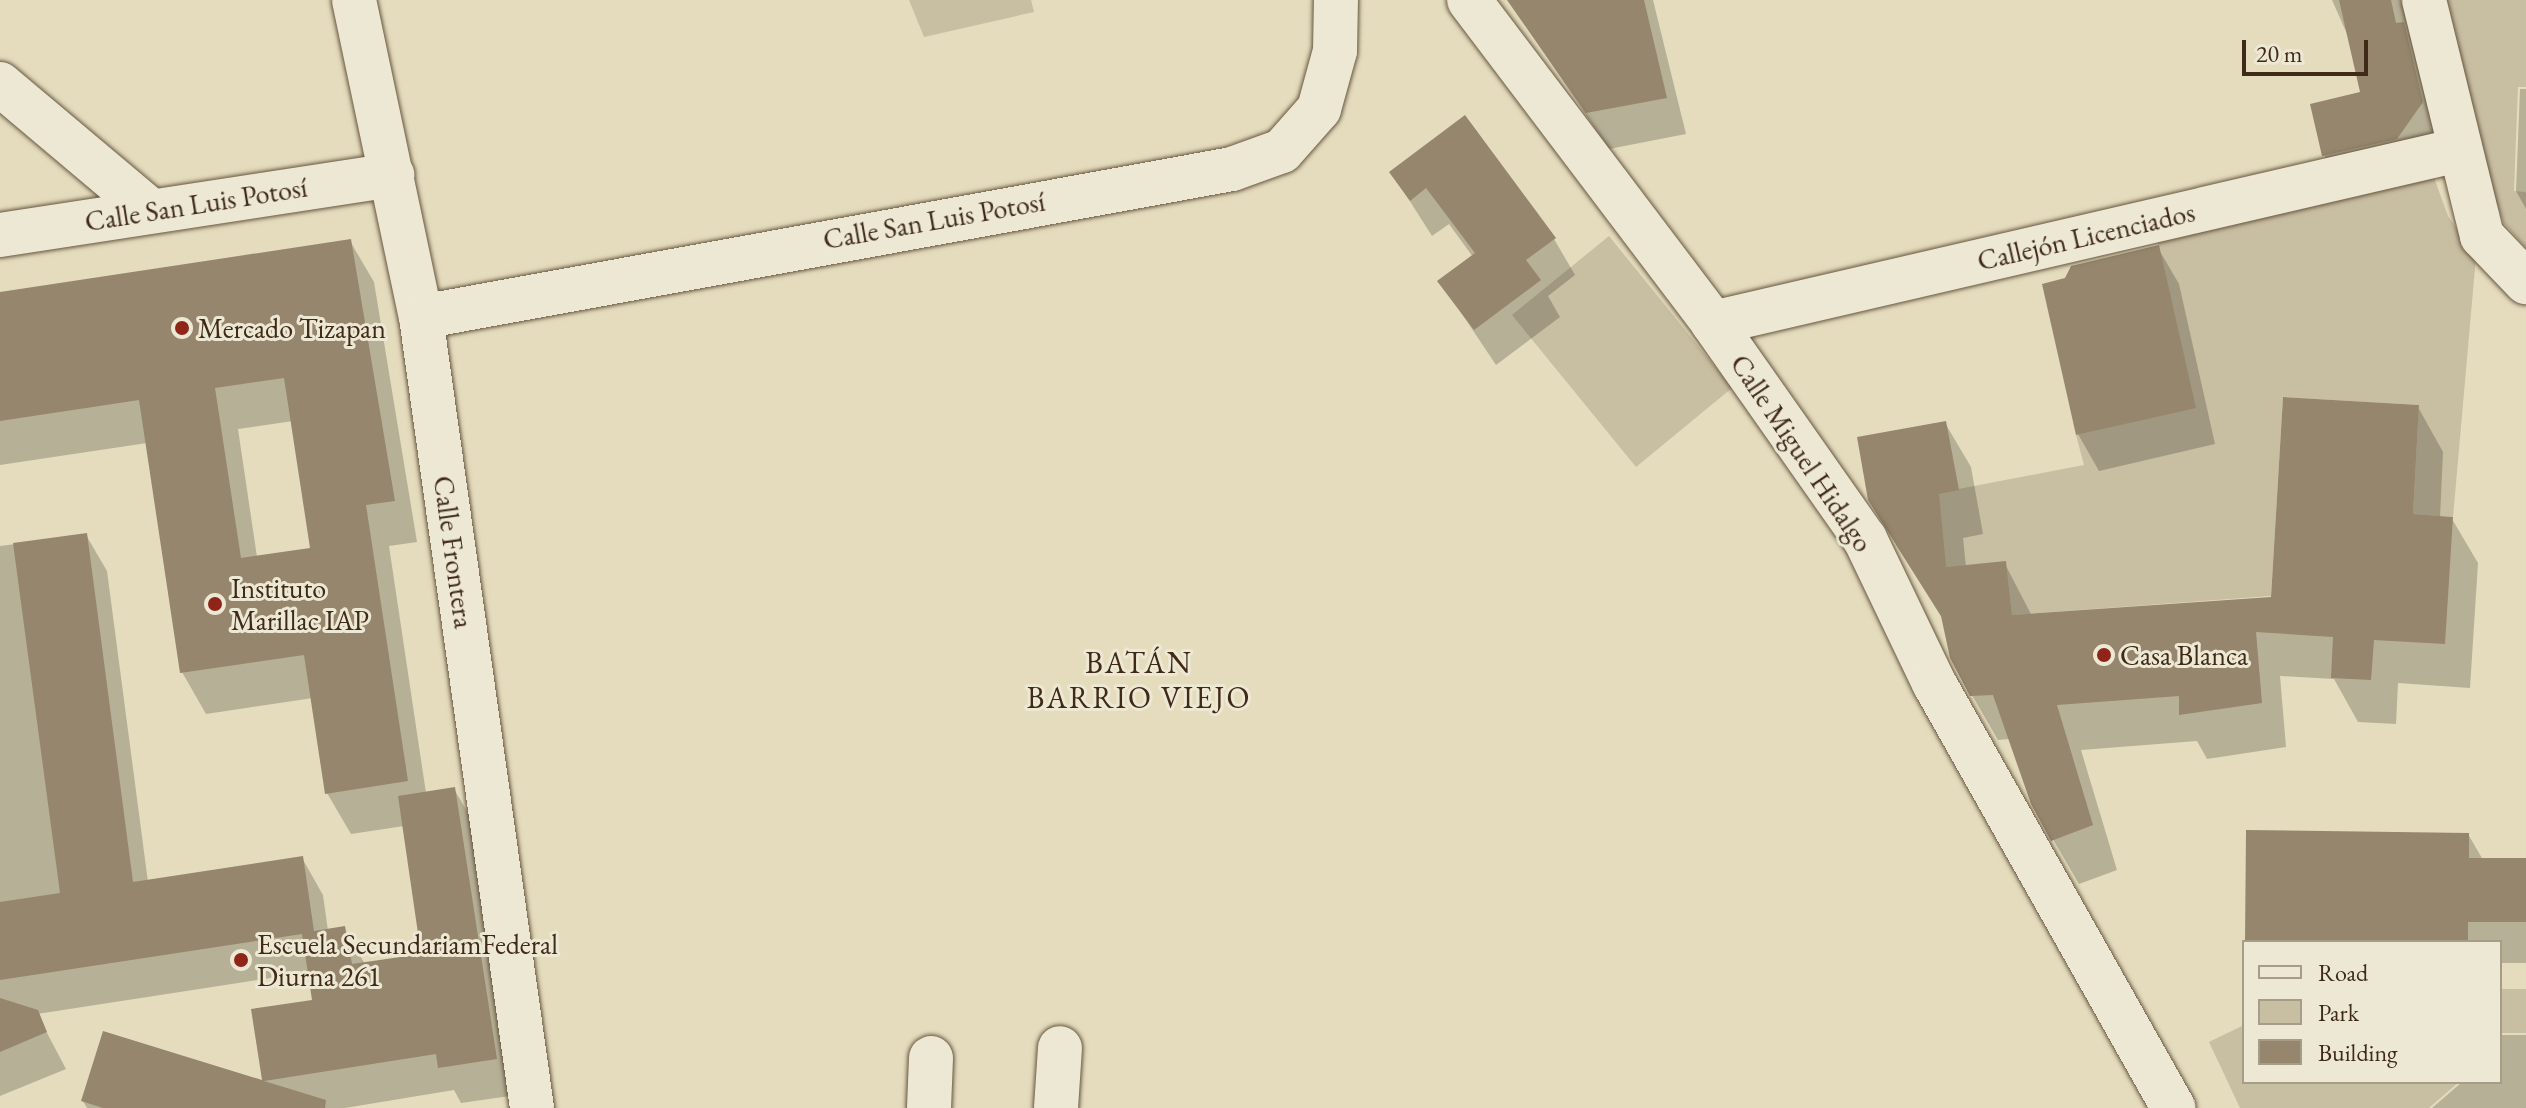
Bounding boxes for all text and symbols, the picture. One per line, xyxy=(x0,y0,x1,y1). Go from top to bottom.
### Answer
scale bar xyxy=(2246,24,2372,74)
text: 20 m xyxy=(2256,38,2303,69)
street label: Calle San Luis Potosí xyxy=(82,170,310,238)
street label: Calle San Luis Potosí xyxy=(820,184,1048,256)
street label: Callejón Licenciados xyxy=(1974,195,2198,277)
place label: Mercado Tizapan xyxy=(198,311,386,345)
marker: Mercado Tizapan xyxy=(173,319,191,337)
street label: Calle Miguel Hidalgo xyxy=(1724,348,1880,558)
street label: Calle Frontera xyxy=(427,474,481,630)
place label: Instituto Marillac IAP xyxy=(231,571,369,637)
marker: Instituto Marillac IAP xyxy=(206,595,224,613)
place label: Casa Blanca xyxy=(2120,638,2248,672)
district label: BATÁN BARRIO VIEJO xyxy=(1027,645,1251,716)
marker: Casa Blanca xyxy=(2095,646,2113,664)
place label: Escuela SecundariamFederal Diurna 261 xyxy=(257,927,558,993)
legend xyxy=(2242,940,2502,1084)
marker: Escuela SecundariamFederal Diurna 261 xyxy=(232,951,250,969)
text: Road xyxy=(2318,957,2368,988)
text: Park xyxy=(2318,997,2359,1028)
text: Building xyxy=(2318,1037,2398,1068)

